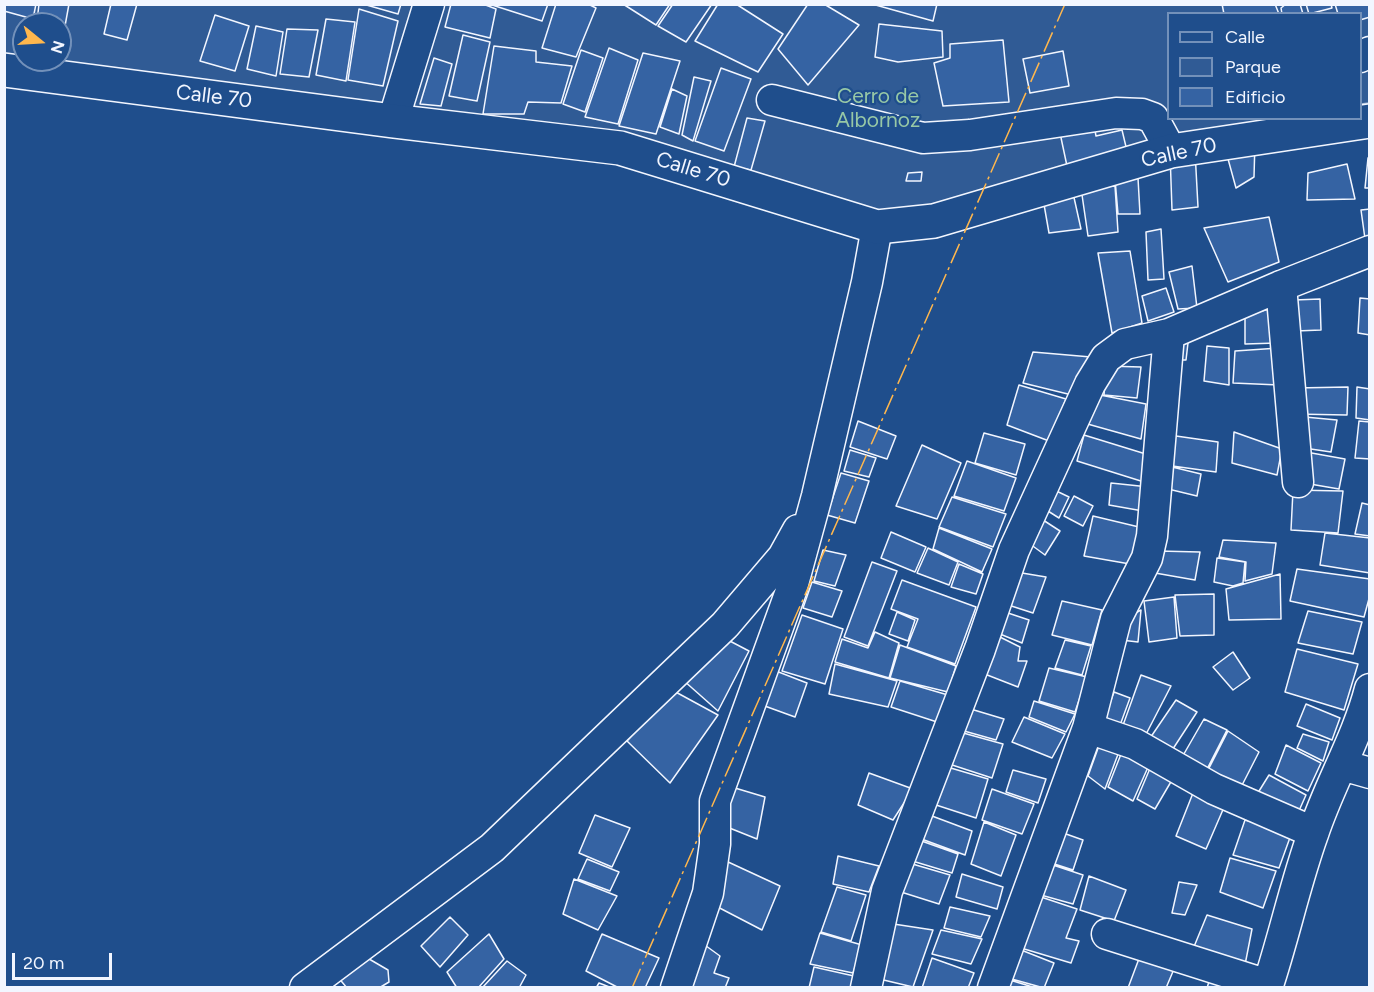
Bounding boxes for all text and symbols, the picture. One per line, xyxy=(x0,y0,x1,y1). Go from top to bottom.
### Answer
north arrow xyxy=(12,12,72,72)
legend xyxy=(1167,12,1362,120)
text: Calle xyxy=(1225,26,1265,48)
text: N xyxy=(47,38,69,56)
text: Parque xyxy=(1225,56,1281,78)
street label: Calle 70 xyxy=(175,80,253,114)
park label: Cerro de Albornoz xyxy=(836,84,920,134)
text: Edificio xyxy=(1225,86,1286,108)
street label: Calle 70 xyxy=(1139,133,1219,173)
street label: Calle 70 xyxy=(653,147,733,193)
scale bar xyxy=(15,941,116,979)
text: 20 m xyxy=(23,952,64,974)

